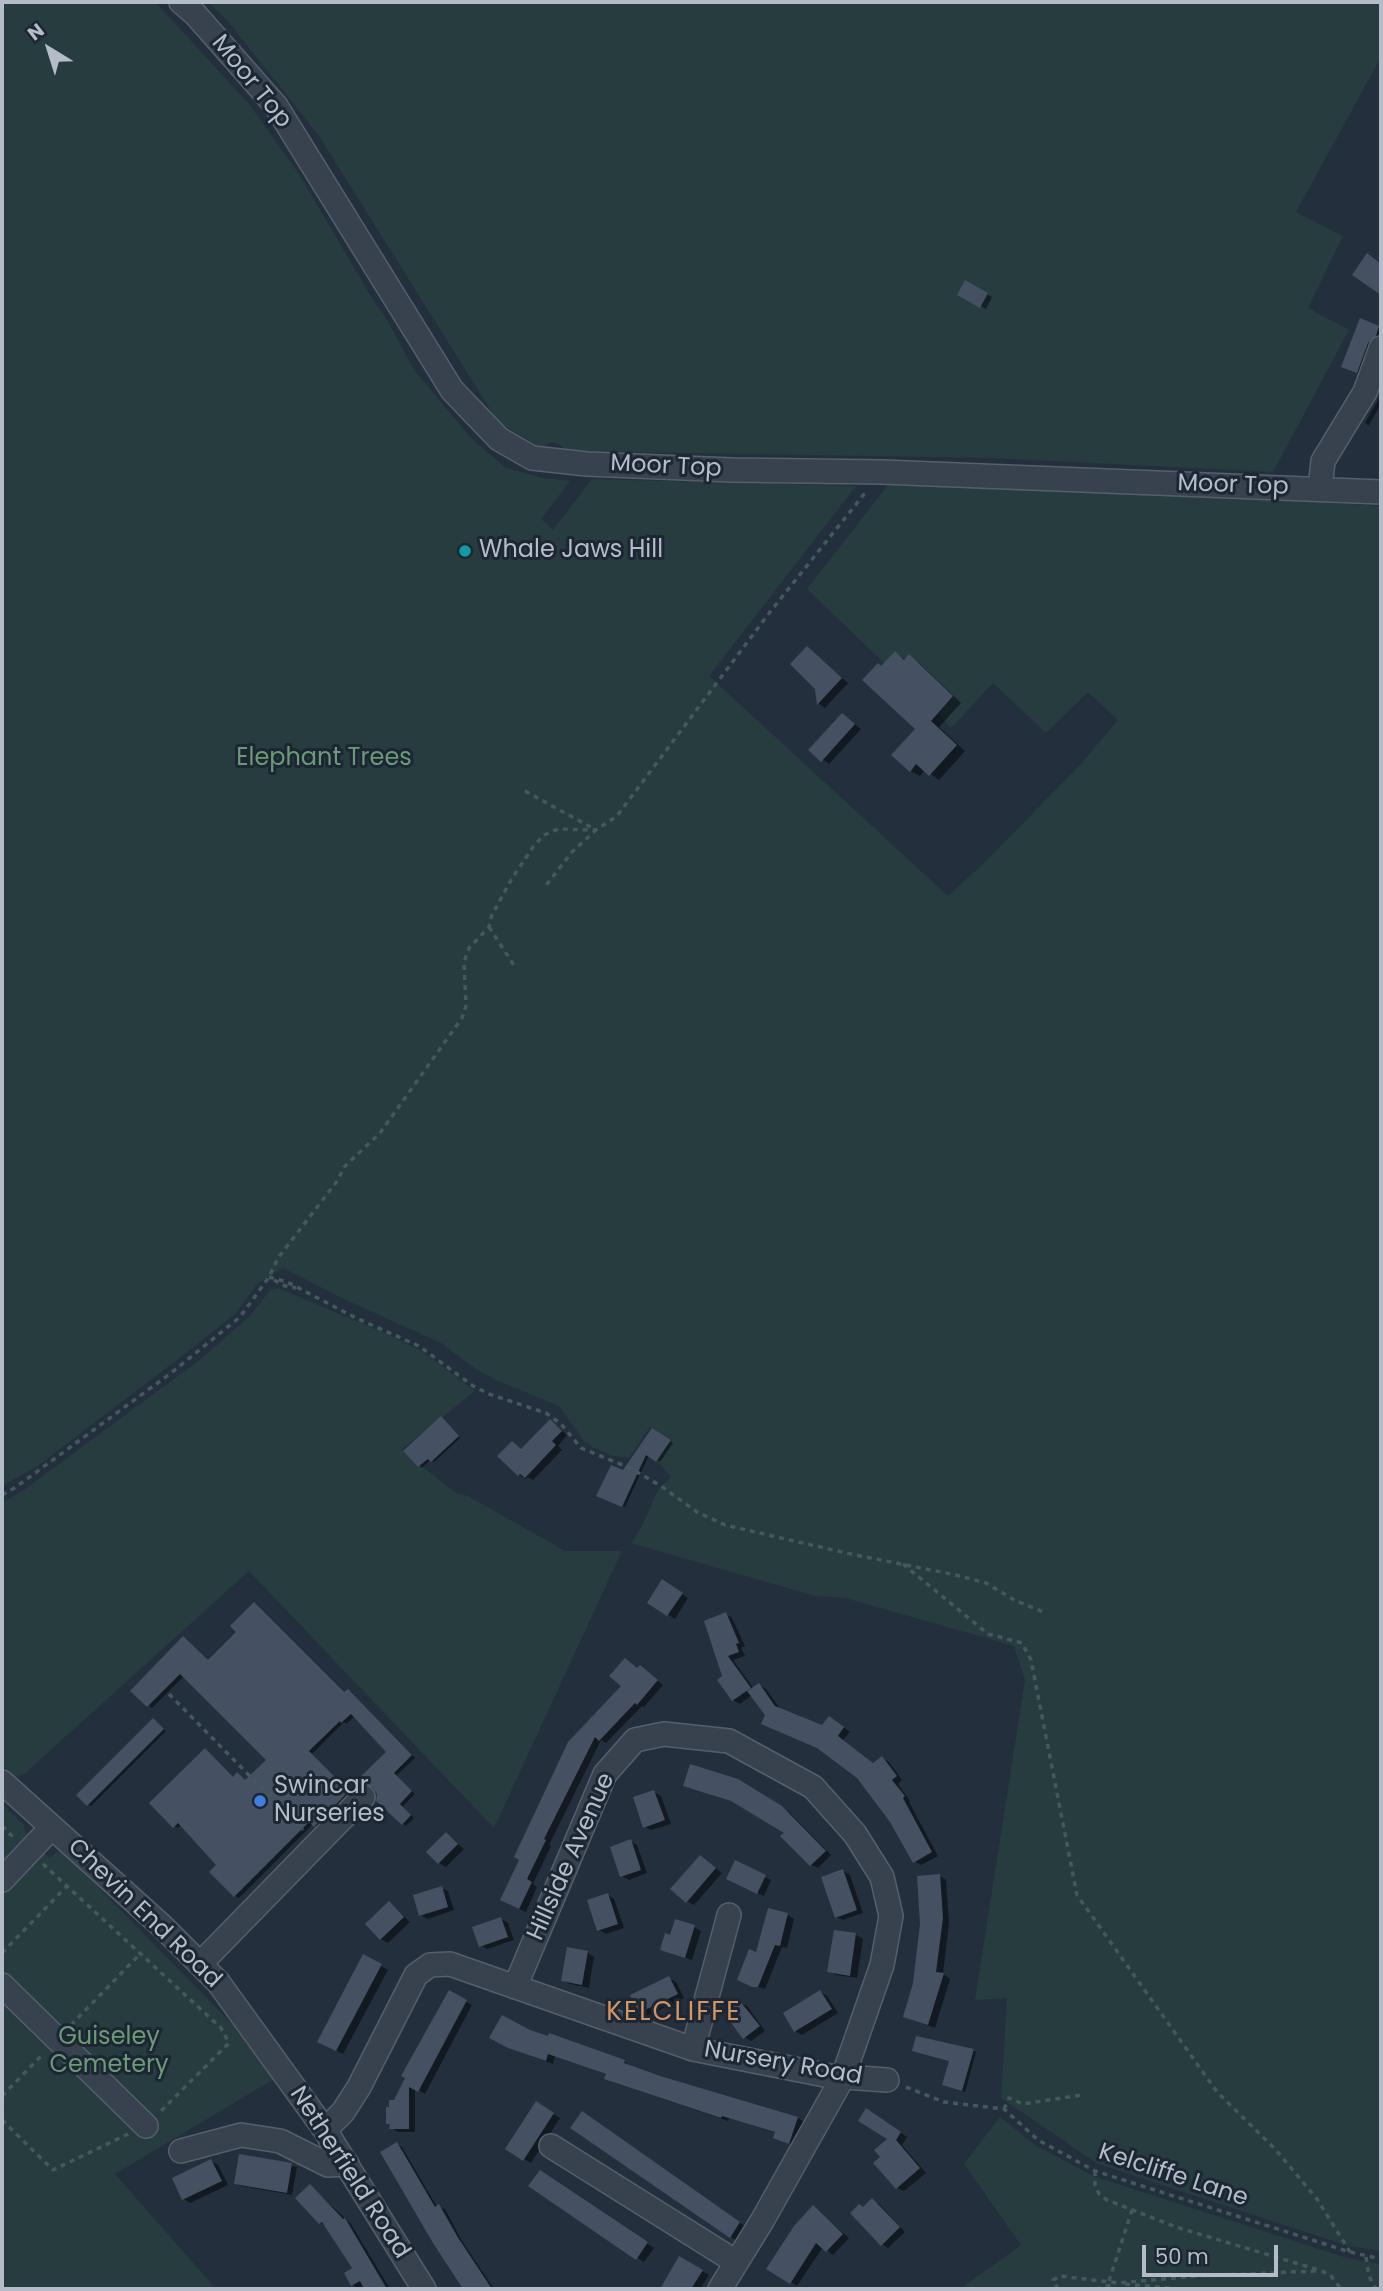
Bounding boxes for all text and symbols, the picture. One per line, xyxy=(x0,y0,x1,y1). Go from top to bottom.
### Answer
north arrow xyxy=(14,14,84,84)
text: N xyxy=(22,17,50,47)
street label: Moor Top xyxy=(205,30,297,134)
street label: Moor Top xyxy=(610,450,722,484)
street label: Moor Top xyxy=(1177,470,1289,502)
place label: Whale Jaws Hill xyxy=(479,537,663,565)
marker: Whale Jaws Hill xyxy=(457,543,473,559)
park label: Elephant Trees xyxy=(236,745,412,773)
street label: Hillside Avenue xyxy=(522,1769,622,1945)
place label: Swincar Nurseries xyxy=(274,1773,385,1829)
marker: Swincar Nurseries xyxy=(252,1793,268,1809)
street label: Chevin End Road xyxy=(61,1833,227,1995)
district label: KELCLIFFE xyxy=(607,1997,741,2029)
park label: Guiseley Cemetery xyxy=(49,2024,169,2080)
street label: Nursery Road xyxy=(702,2036,864,2092)
street label: Netherfield Road xyxy=(283,2082,415,2264)
street label: Kelcliffe Lane xyxy=(1095,2138,1251,2214)
scale bar xyxy=(1145,2232,1282,2276)
text: 50 m xyxy=(1155,2242,1209,2271)

